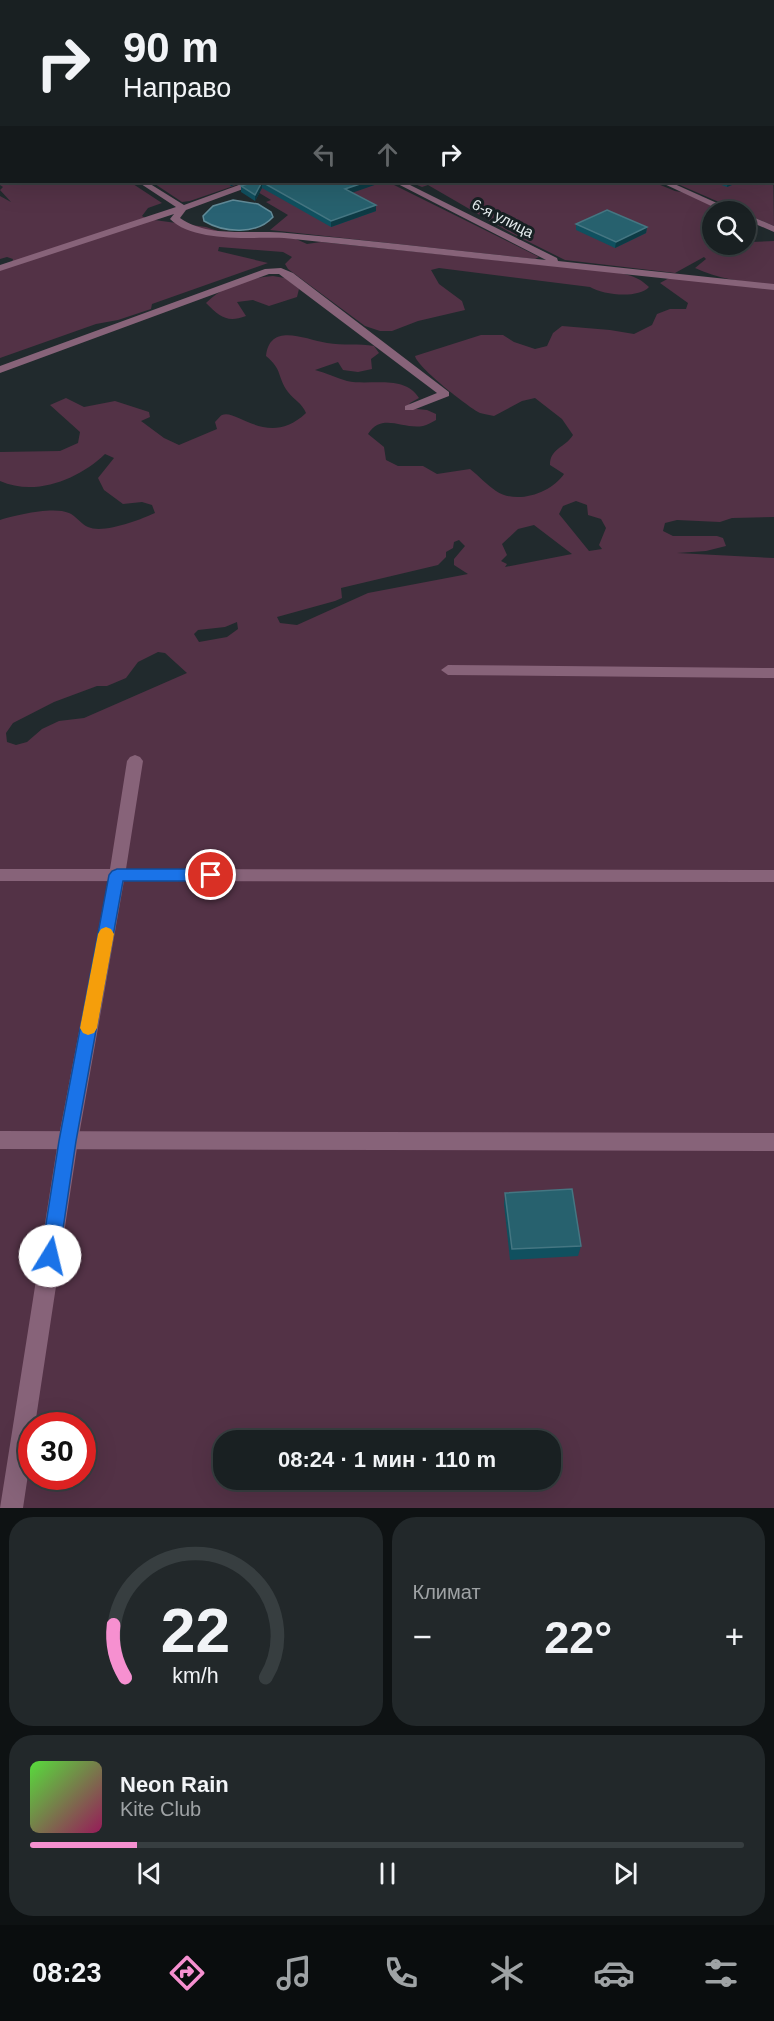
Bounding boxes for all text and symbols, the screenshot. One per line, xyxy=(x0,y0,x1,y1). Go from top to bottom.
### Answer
icon: right xyxy=(24,24,102,102)
text: 90 m xyxy=(123,24,219,71)
text: Направо xyxy=(123,73,231,103)
icon: left xyxy=(308,138,341,171)
icon: ahead xyxy=(371,138,404,171)
icon: right xyxy=(434,138,467,171)
street label: 6-я улица xyxy=(469,195,537,241)
map controls xyxy=(702,201,756,255)
button: search xyxy=(702,201,756,255)
pin xyxy=(185,849,236,900)
icon: arrive xyxy=(194,858,227,891)
position arrow xyxy=(18,1224,82,1288)
speed limit sign: 30 xyxy=(18,1412,96,1490)
text: 08:24 · 1 мин · 110 m xyxy=(278,1447,496,1472)
text: Климат xyxy=(413,1581,481,1603)
text: 22 xyxy=(161,1596,230,1665)
text: 22° xyxy=(544,1612,612,1663)
text: − xyxy=(413,1618,432,1655)
text: + xyxy=(725,1618,744,1655)
text: km/h xyxy=(173,1665,219,1689)
text: Neon Rain xyxy=(120,1772,229,1797)
text: Kite Club xyxy=(120,1798,201,1820)
icon: previous xyxy=(133,1857,166,1890)
icon: pause xyxy=(371,1857,404,1890)
icon: next xyxy=(609,1857,642,1890)
icon: directions xyxy=(166,1952,208,1994)
icon: music xyxy=(273,1952,315,1994)
icon: phone xyxy=(380,1952,422,1994)
icon: climate xyxy=(486,1952,528,1994)
icon: car xyxy=(593,1952,635,1994)
icon: filters xyxy=(700,1952,742,1994)
text: 08:23 xyxy=(32,1958,101,1988)

